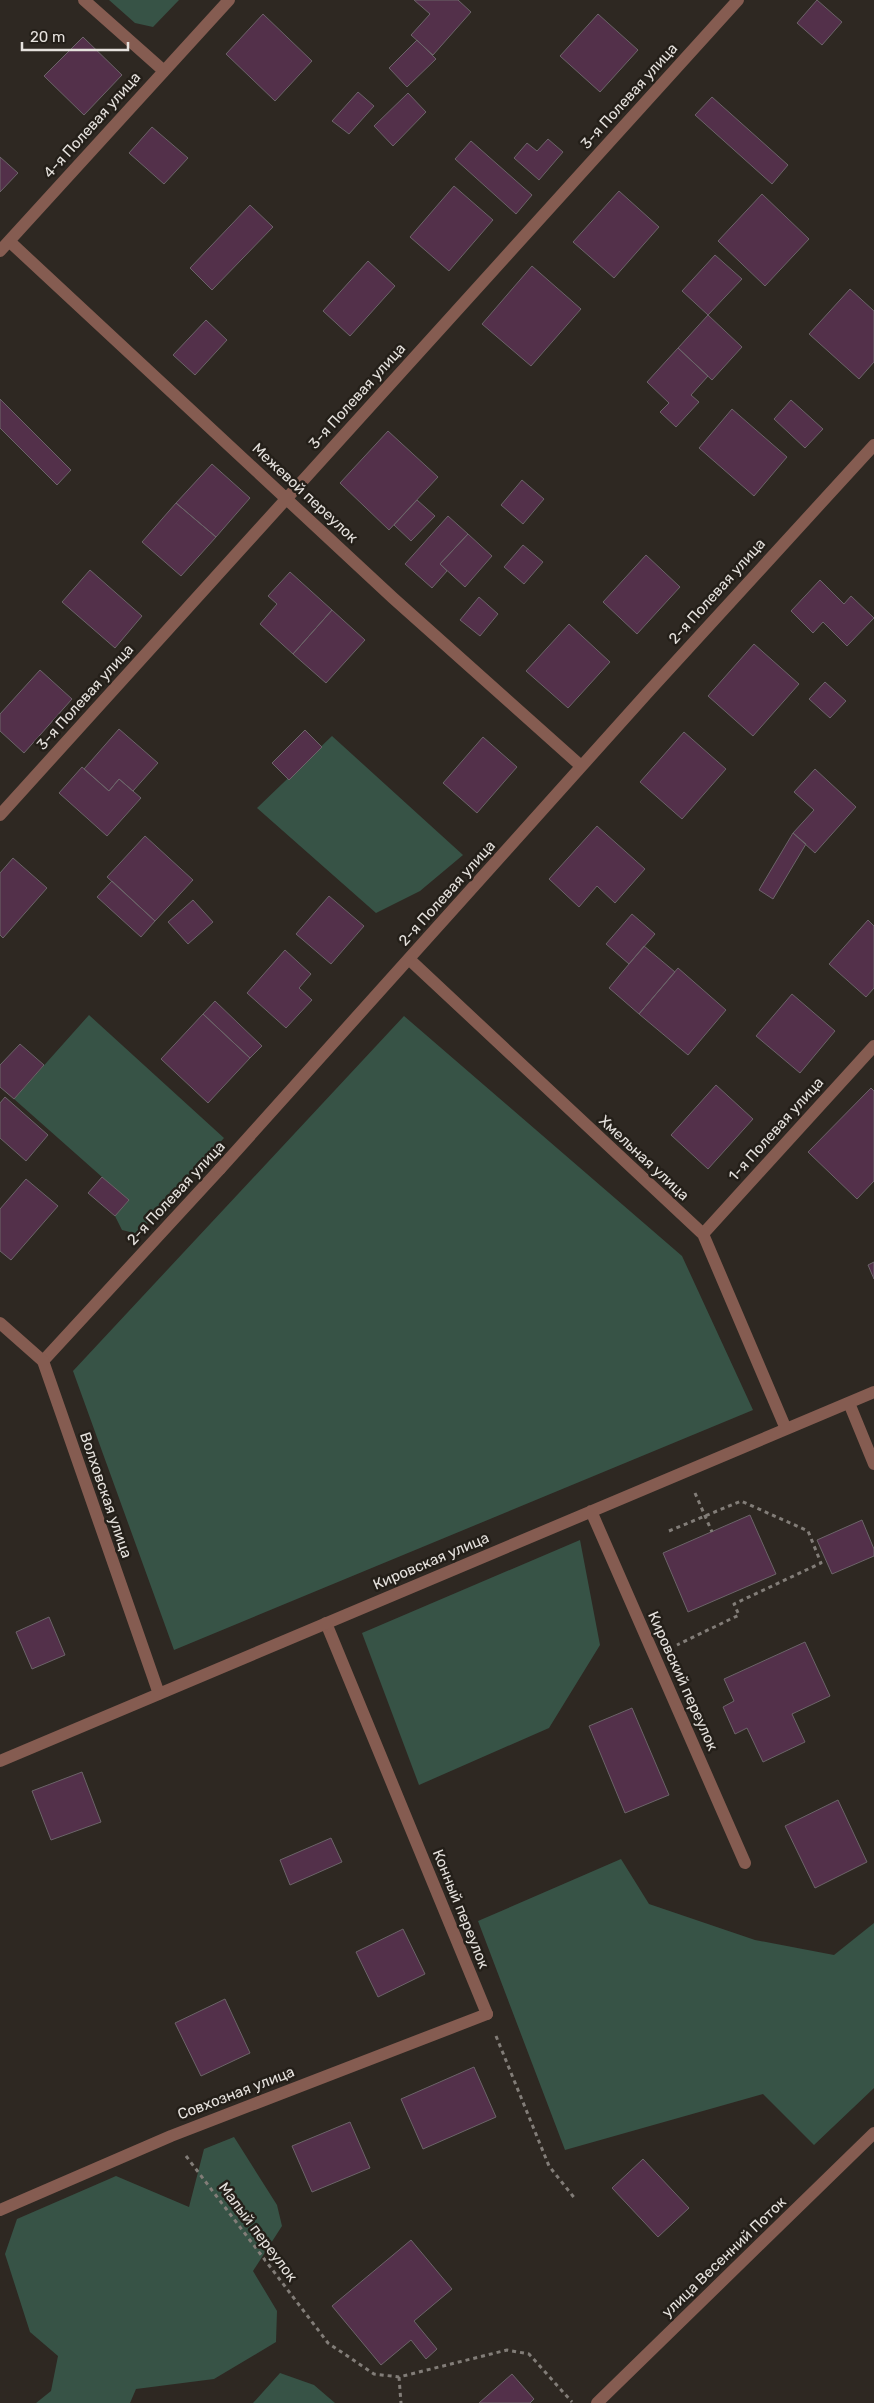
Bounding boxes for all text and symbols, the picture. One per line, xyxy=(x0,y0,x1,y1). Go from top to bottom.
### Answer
scale bar xyxy=(22,20,129,52)
text: 20 m xyxy=(30,28,65,46)
street label: 3-я Полевая улица xyxy=(577,39,681,153)
street label: 4-я Полевая улица xyxy=(40,68,144,182)
street label: 3-я Полевая улица xyxy=(305,339,409,453)
street label: Межевой переулок xyxy=(248,439,362,547)
street label: 2-я Полевая улица xyxy=(665,535,769,647)
street label: 3-я Полевая улица xyxy=(33,640,137,754)
street label: 2-я Полевая улица xyxy=(395,837,499,949)
street label: 1-я Полевая улица xyxy=(725,1073,827,1185)
street label: Хмельная улица xyxy=(595,1112,693,1204)
street label: 2-я Полевая улица xyxy=(123,1137,229,1249)
street label: Волховская улица xyxy=(76,1430,136,1560)
street label: Кировская улица xyxy=(370,1528,492,1594)
street label: Кировский переулок xyxy=(644,1609,722,1753)
street label: Конный переулок xyxy=(429,1847,493,1971)
street label: Совхозная улица xyxy=(175,2062,297,2124)
street label: Малый переулок xyxy=(215,2179,301,2285)
street label: улица Весенний Поток xyxy=(658,2193,790,2321)

